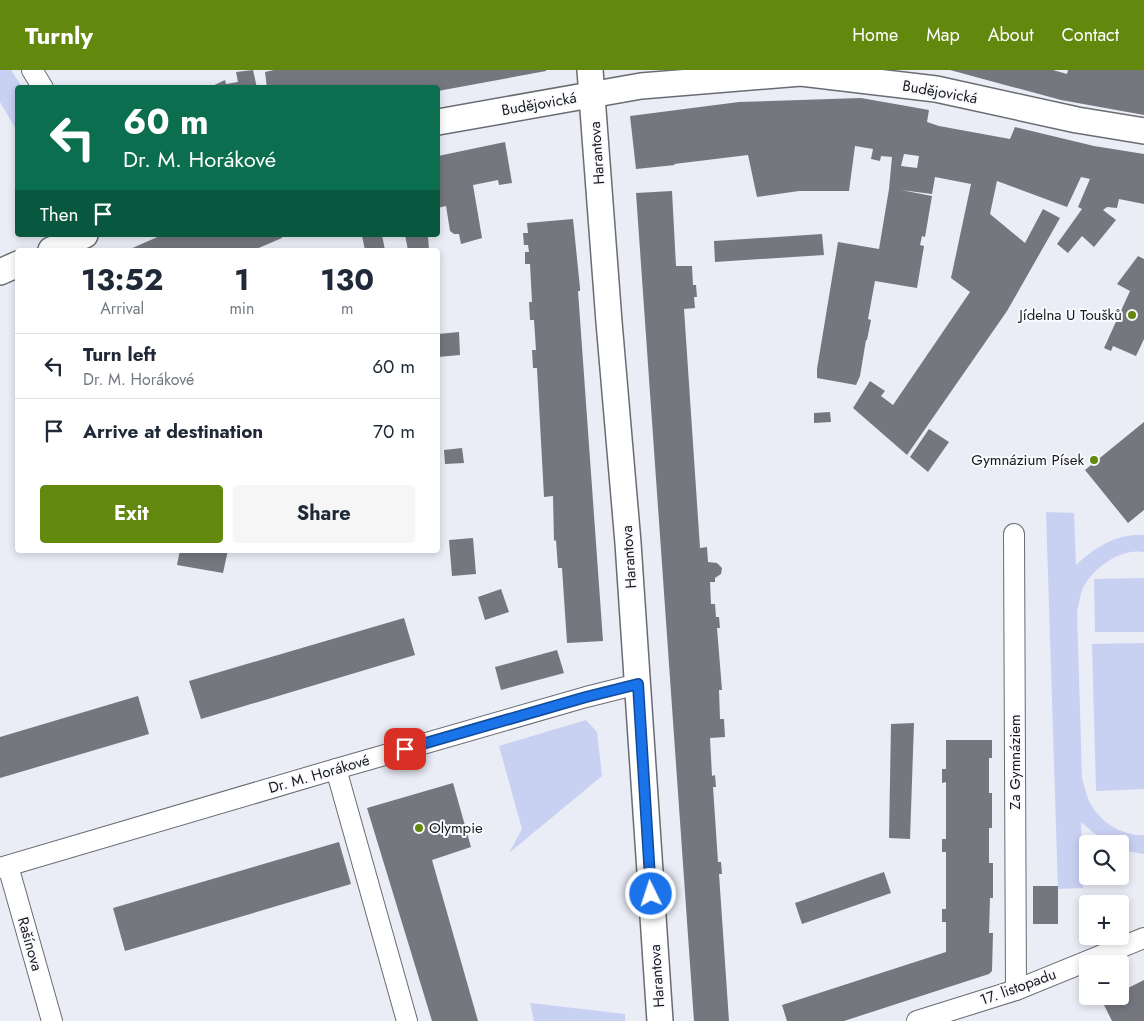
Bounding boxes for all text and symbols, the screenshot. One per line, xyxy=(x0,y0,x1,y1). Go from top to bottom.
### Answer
text: Turnly xyxy=(25,18,93,53)
text: Home xyxy=(852,22,898,48)
text: Map xyxy=(926,22,960,48)
text: About xyxy=(988,22,1033,48)
text: Contact xyxy=(1061,22,1119,48)
street label: Budějovická xyxy=(901,75,979,109)
street label: Budějovická xyxy=(500,87,578,121)
text: 60 m xyxy=(123,97,209,147)
icon: left xyxy=(40,105,105,170)
street label: Harantova xyxy=(584,121,610,185)
text: Dr. M. Horákové xyxy=(123,143,276,175)
icon: arrive xyxy=(89,200,117,228)
text: Then xyxy=(40,201,79,228)
text: 13:52 xyxy=(81,258,163,301)
text: 1 xyxy=(234,258,250,301)
text: 130 xyxy=(320,258,374,301)
text: Arrival xyxy=(100,297,144,320)
text: min xyxy=(229,297,254,320)
text: m xyxy=(341,297,353,320)
place label: Jídelna U Toušků xyxy=(1017,304,1122,326)
marker: Jídelna U Toušků xyxy=(1126,309,1138,321)
text: Turn left xyxy=(83,341,156,368)
icon: left xyxy=(40,352,68,380)
text: 60 m xyxy=(372,353,415,380)
text: Dr. M. Horákové xyxy=(83,368,194,391)
icon: arrive xyxy=(40,417,68,445)
text: Arrive at destination xyxy=(83,418,263,445)
text: 70 m xyxy=(373,418,415,445)
place label: Gymnázium Písek xyxy=(971,449,1084,471)
marker: Gymnázium Písek xyxy=(1088,454,1100,466)
button: Exit xyxy=(40,485,223,543)
button: Share xyxy=(233,485,415,543)
street label: Harantova xyxy=(616,525,642,589)
street label: Za Gymnáziem xyxy=(1004,714,1026,810)
pin xyxy=(384,728,426,770)
icon: arrive xyxy=(391,735,419,763)
street label: Dr. M. Horákové xyxy=(266,749,372,799)
place label: Olympie xyxy=(429,817,483,839)
marker: Olympie xyxy=(413,822,425,834)
map controls xyxy=(1079,835,1129,1005)
button: search xyxy=(1079,835,1129,885)
position arrow xyxy=(624,867,676,919)
button: + xyxy=(1079,895,1129,945)
street label: Rašínova xyxy=(12,914,48,974)
street label: Harantova xyxy=(644,944,670,1008)
button: − xyxy=(1079,955,1129,1005)
street label: 17. listopadu xyxy=(977,963,1059,1011)

